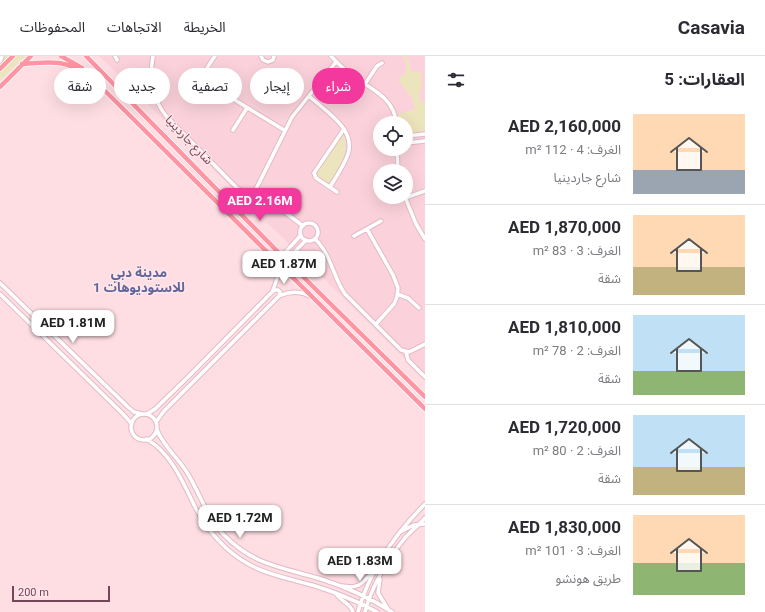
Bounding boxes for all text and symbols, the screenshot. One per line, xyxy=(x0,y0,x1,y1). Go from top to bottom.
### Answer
text: Casavia xyxy=(678,16,745,39)
text: المحفوظات xyxy=(20,19,85,35)
text: الاتجاهات xyxy=(107,19,162,35)
text: الخريطة xyxy=(184,19,226,35)
chip: شقة xyxy=(54,68,106,104)
chip: جديد xyxy=(114,68,170,104)
chip: تصفية xyxy=(178,68,242,104)
chip: إيجار xyxy=(250,68,304,104)
chip: شراء xyxy=(312,68,365,104)
icon: filters xyxy=(445,69,467,91)
text: العقارات: 5 xyxy=(664,69,745,89)
street label: شارع جاردينيا xyxy=(161,113,216,169)
map controls xyxy=(373,116,413,204)
button: locate xyxy=(373,116,413,156)
text: AED 2,160,000 xyxy=(508,116,621,136)
icon: home xyxy=(665,130,713,178)
text: الغرف: 4 · 112 m² xyxy=(525,142,621,157)
button: layers xyxy=(373,164,413,204)
text: شارع جاردينيا xyxy=(553,170,621,185)
pin: AED 2.16M xyxy=(214,188,306,222)
text: AED 2.16M xyxy=(227,193,293,208)
text: AED 1,870,000 xyxy=(508,217,621,237)
icon: home xyxy=(665,231,713,279)
text: الغرف: 3 · 83 m² xyxy=(533,243,621,258)
pin: AED 1.87M xyxy=(238,251,330,285)
text: AED 1.87M xyxy=(251,256,317,271)
district label: مدينة دبي للاستوديوهات 1 xyxy=(93,265,185,295)
text: شقة xyxy=(598,271,621,286)
pin: AED 1.81M xyxy=(27,310,119,344)
text: AED 1.81M xyxy=(40,315,106,330)
text: AED 1,810,000 xyxy=(508,317,621,337)
icon: home xyxy=(665,331,713,379)
text: الغرف: 2 · 78 m² xyxy=(533,343,621,358)
text: شقة xyxy=(598,371,621,386)
text: AED 1,720,000 xyxy=(508,417,621,437)
icon: home xyxy=(665,431,713,479)
text: الغرف: 2 · 80 m² xyxy=(533,443,621,458)
text: شقة xyxy=(598,471,621,486)
pin: AED 1.72M xyxy=(194,505,286,539)
text: AED 1.72M xyxy=(207,510,273,525)
text: AED 1,830,000 xyxy=(508,517,621,537)
icon: home xyxy=(665,531,713,579)
text: الغرف: 3 · 101 m² xyxy=(525,543,621,558)
pin: AED 1.83M xyxy=(314,548,406,582)
text: AED 1.83M xyxy=(327,553,393,568)
text: طريق هونشو xyxy=(556,571,621,586)
scale bar xyxy=(12,584,110,603)
text: 200 m xyxy=(18,586,49,599)

